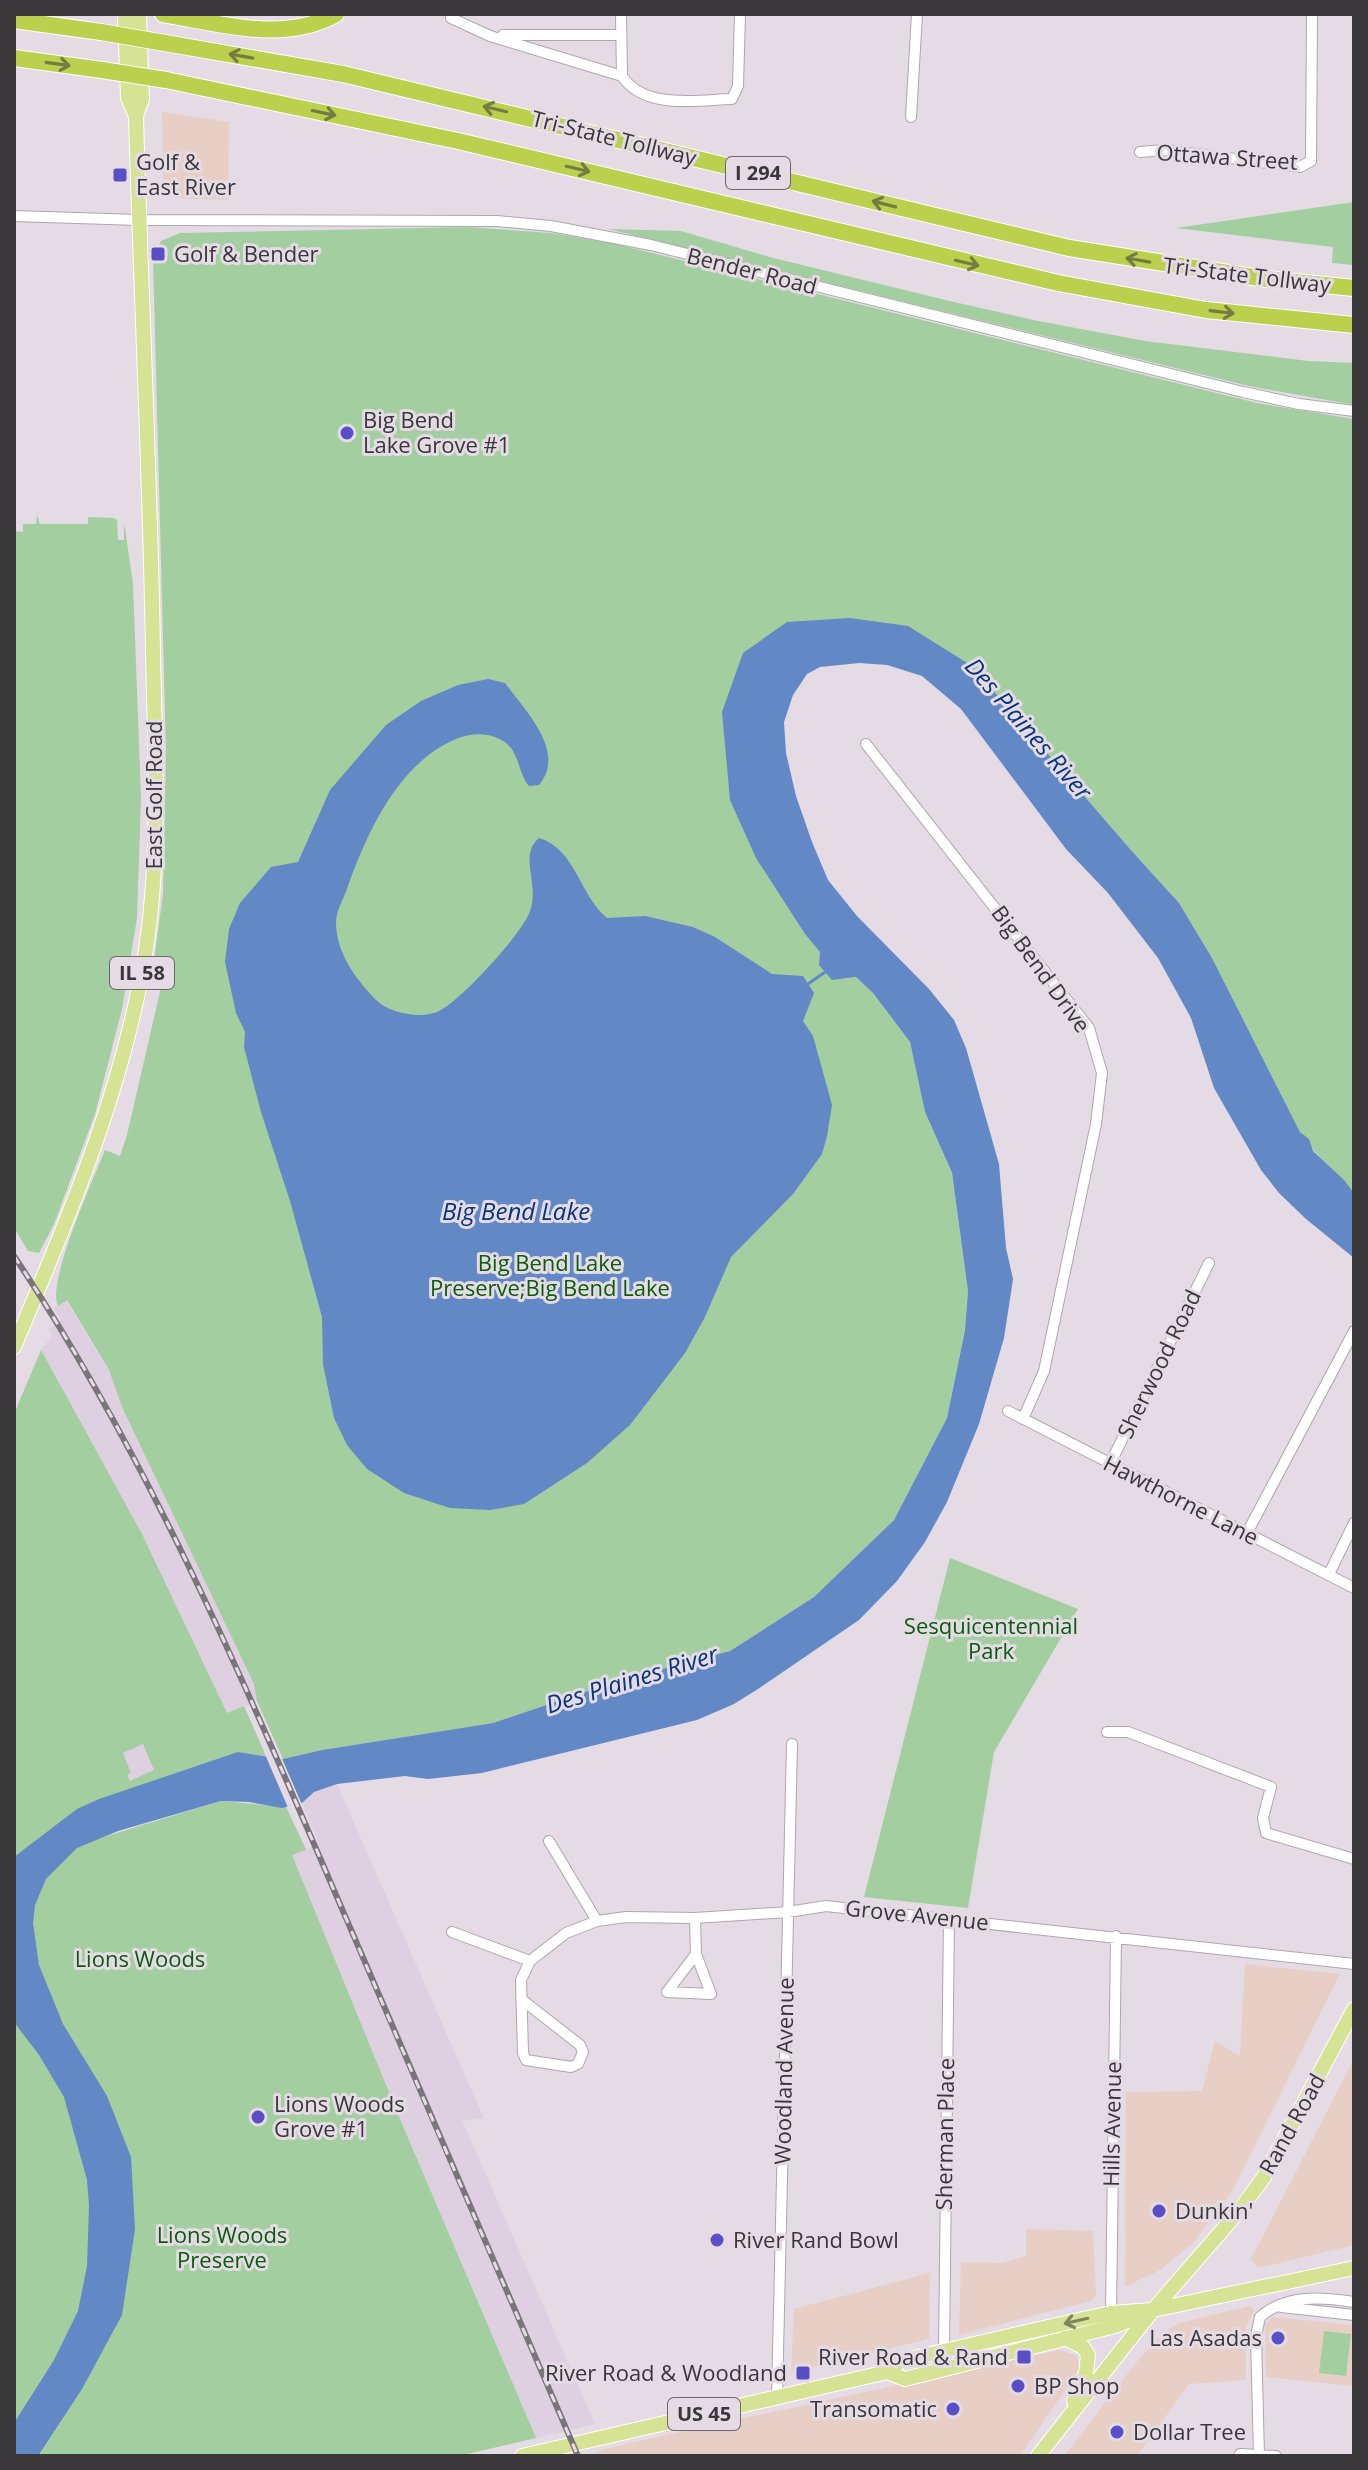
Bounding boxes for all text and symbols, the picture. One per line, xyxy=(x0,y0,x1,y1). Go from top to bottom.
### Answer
one-way arrow xyxy=(229,48,254,63)
one-way arrow xyxy=(45,57,70,72)
one-way arrow xyxy=(483,101,509,116)
street label: Tri-State Tollway xyxy=(529,102,701,172)
one-way arrow xyxy=(311,106,337,121)
street label: Ottawa Street xyxy=(1155,136,1299,176)
place label: Golf & East River xyxy=(136,146,236,201)
road number: I 294 xyxy=(726,157,790,189)
one-way arrow xyxy=(565,163,591,178)
marker: Golf & East River xyxy=(111,166,129,184)
one-way arrow xyxy=(872,196,897,211)
place label: Golf & Bender xyxy=(174,238,319,268)
street label: Bender Road xyxy=(684,239,820,301)
marker: Golf & Bender xyxy=(149,245,167,263)
street label: Tri-State Tollway xyxy=(1162,249,1334,299)
one-way arrow xyxy=(1126,252,1151,267)
one-way arrow xyxy=(954,256,980,271)
one-way arrow xyxy=(1209,304,1235,319)
place label: Big Bend Lake Grove #1 xyxy=(363,404,510,459)
marker: Big Bend Lake Grove #1 xyxy=(338,424,356,442)
water label: Des Plaines River xyxy=(958,650,1101,807)
street label: East Golf Road xyxy=(138,721,168,869)
street label: Big Bend Drive xyxy=(985,899,1098,1038)
road number: IL 58 xyxy=(110,957,174,989)
water label: Big Bend Lake xyxy=(442,1194,590,1227)
park label: Big Bend Lake Preserve;Big Bend Lake xyxy=(430,1247,670,1302)
street label: Sherwood Road xyxy=(1109,1284,1207,1443)
street label: Hawthorne Lane xyxy=(1099,1447,1264,1551)
park label: Sesquicentennial Park xyxy=(904,1610,1078,1665)
water label: Des Plaines River xyxy=(541,1636,723,1720)
street label: Grove Avenue xyxy=(844,1892,990,1936)
park label: Lions Woods xyxy=(75,1943,205,1973)
street label: Woodland Avenue xyxy=(766,1977,800,2165)
street label: Sherman Place xyxy=(928,2057,960,2211)
street label: Hills Avenue xyxy=(1095,2061,1127,2187)
street label: Rand Road xyxy=(1251,2068,1331,2179)
place label: Lions Woods Grove #1 xyxy=(274,2088,405,2143)
marker: Lions Woods Grove #1 xyxy=(249,2108,267,2126)
place label: Dunkin' xyxy=(1175,2195,1253,2225)
marker: Dunkin' xyxy=(1150,2202,1168,2220)
park label: Lions Woods Preserve xyxy=(157,2219,287,2274)
place label: River Rand Bowl xyxy=(733,2224,899,2254)
marker: River Rand Bowl xyxy=(708,2231,726,2249)
one-way arrow xyxy=(1064,2314,1089,2329)
place label: Las Asadas xyxy=(1149,2322,1262,2352)
marker: Las Asadas xyxy=(1269,2329,1287,2347)
place label: River Road & Rand xyxy=(818,2341,1008,2371)
marker: River Road & Rand xyxy=(1015,2348,1033,2366)
place label: River Road & Woodland xyxy=(545,2357,787,2387)
marker: River Road & Woodland xyxy=(794,2364,812,2382)
place label: BP Shop xyxy=(1034,2370,1119,2400)
marker: BP Shop xyxy=(1009,2377,1027,2395)
place label: Transomatic xyxy=(810,2393,937,2423)
road number: US 45 xyxy=(668,2398,740,2430)
marker: Transomatic xyxy=(944,2400,962,2418)
place label: Dollar Tree xyxy=(1133,2416,1246,2446)
marker: Dollar Tree xyxy=(1108,2423,1126,2441)

